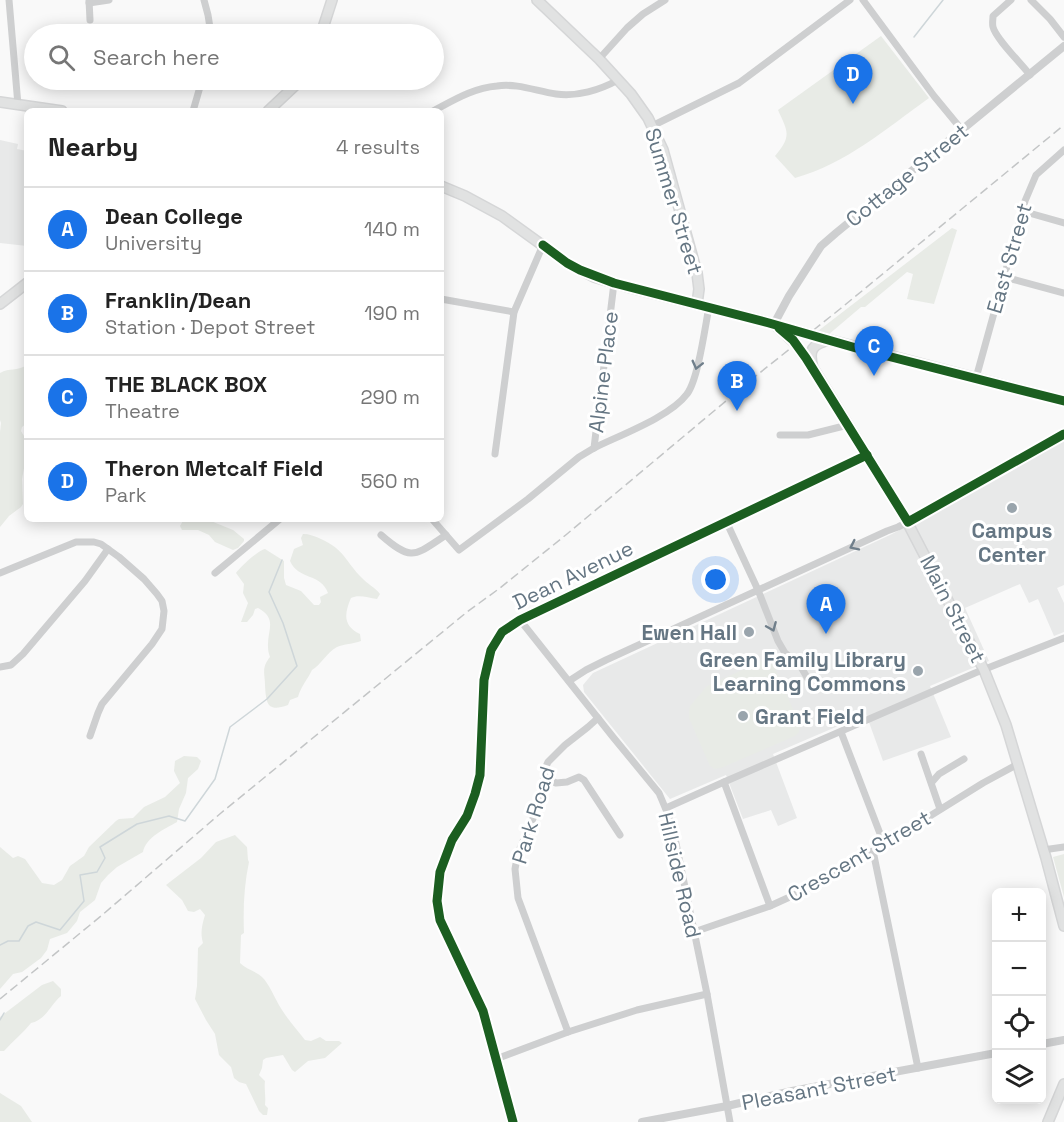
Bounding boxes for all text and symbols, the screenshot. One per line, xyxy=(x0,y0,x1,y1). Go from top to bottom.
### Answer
search box xyxy=(24,24,444,90)
icon: search xyxy=(45,41,78,74)
text: Search here xyxy=(93,43,220,71)
pin: D xyxy=(834,54,872,104)
street label: Cottage Street xyxy=(840,117,974,233)
street label: Summer Street xyxy=(639,124,709,278)
text: Nearby xyxy=(48,130,138,164)
text: 4 results xyxy=(336,134,420,160)
street label: East Street xyxy=(980,200,1038,316)
text: Dean College xyxy=(105,202,243,230)
text: A xyxy=(61,216,74,242)
text: 140 m xyxy=(364,216,420,242)
text: University xyxy=(105,230,202,256)
text: Franklin/Dean xyxy=(105,286,251,314)
text: B xyxy=(61,300,74,326)
text: 190 m xyxy=(364,300,420,326)
street label: Alpine Place xyxy=(582,310,624,434)
text: Station · Depot Street xyxy=(105,314,315,340)
pin: C xyxy=(854,326,894,376)
one-way arrow xyxy=(692,360,705,370)
pin: B xyxy=(718,362,756,411)
text: THE BLACK BOX xyxy=(105,370,267,398)
text: C xyxy=(61,384,74,410)
text: 290 m xyxy=(361,384,420,410)
text: Theatre xyxy=(105,398,180,424)
text: Theron Metcalf Field xyxy=(105,454,323,482)
text: D xyxy=(61,468,74,494)
text: 560 m xyxy=(361,468,420,494)
text: Park xyxy=(105,482,147,508)
marker: Campus Center xyxy=(1005,501,1019,515)
place label: Campus Center xyxy=(972,517,1052,568)
street label: Dean Avenue xyxy=(508,534,638,616)
one-way arrow xyxy=(850,538,861,550)
street label: Main Street xyxy=(914,550,992,668)
your location xyxy=(701,565,730,594)
pin: A xyxy=(806,584,846,634)
place label: Ewen Hall xyxy=(641,619,737,646)
one-way arrow xyxy=(765,621,777,632)
marker: Ewen Hall xyxy=(742,625,756,639)
place label: Green Family Library Learning Commons xyxy=(699,646,906,697)
marker: Green Family Library Learning Commons xyxy=(911,664,925,678)
place label: Grant Field xyxy=(755,703,865,730)
marker: Grant Field xyxy=(736,709,750,723)
street label: Park Road xyxy=(505,763,561,867)
street label: Crescent Street xyxy=(782,804,936,908)
street label: Hillside Road xyxy=(652,809,708,941)
map controls xyxy=(992,888,1046,1104)
button: + xyxy=(992,888,1046,942)
button: − xyxy=(992,942,1046,996)
button: locate xyxy=(992,996,1046,1050)
button: layers xyxy=(992,1050,1046,1104)
street label: Pleasant Street xyxy=(739,1060,899,1116)

